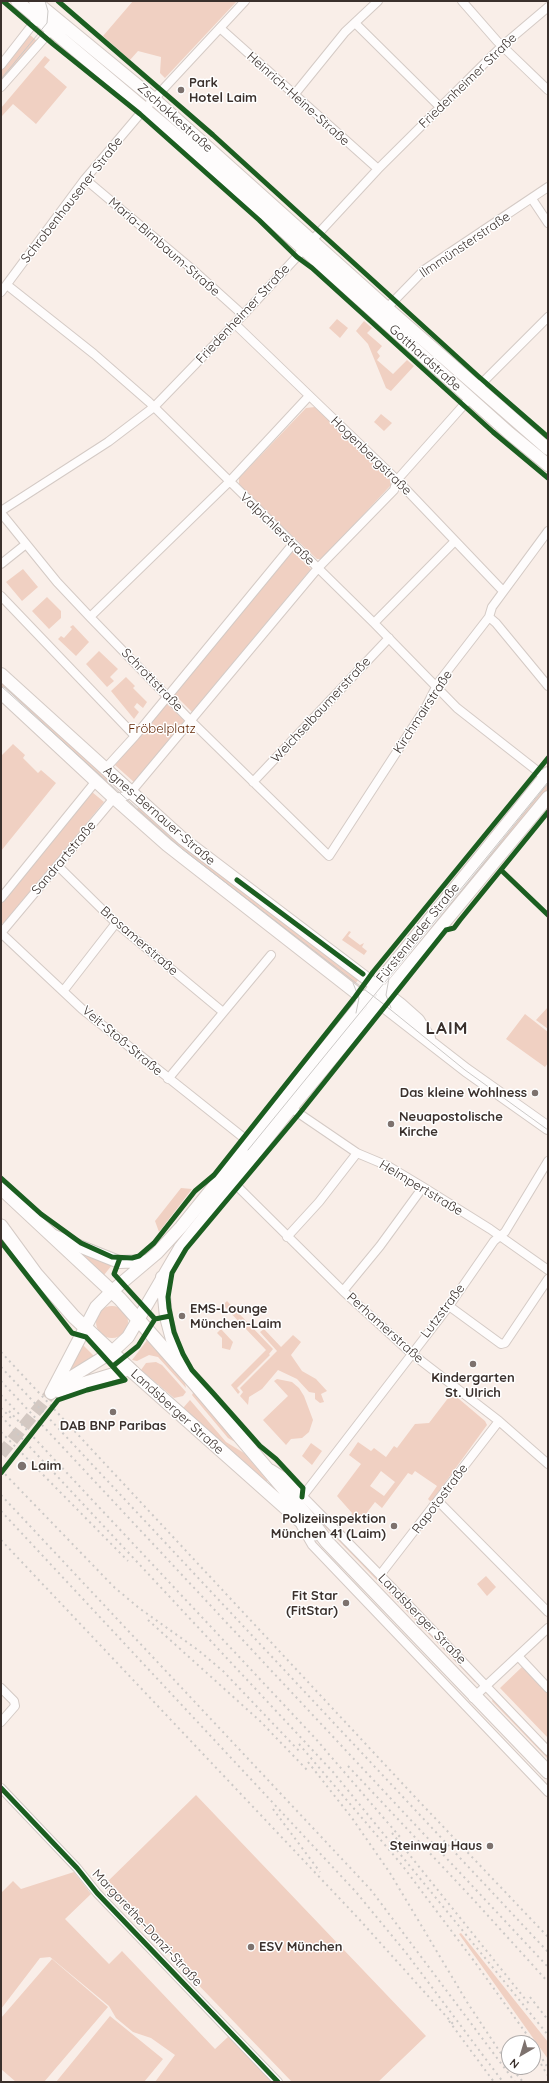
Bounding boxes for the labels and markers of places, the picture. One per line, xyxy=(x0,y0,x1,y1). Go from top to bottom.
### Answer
place label: Park Hotel Laim xyxy=(189,75,257,106)
marker: Park Hotel Laim xyxy=(176,85,186,95)
place label: Das kleine Wohlness xyxy=(400,1085,527,1101)
marker: Das kleine Wohlness xyxy=(530,1088,540,1098)
place label: Neuapostolische Kirche xyxy=(399,1109,503,1140)
marker: Neuapostolische Kirche xyxy=(386,1119,396,1129)
place label: EMS-Lounge München-Laim xyxy=(190,1301,281,1332)
marker: EMS-Lounge München-Laim xyxy=(177,1311,187,1321)
marker: Kindergarten St. UIrich xyxy=(468,1359,478,1369)
place label: Kindergarten St. UIrich xyxy=(431,1370,515,1401)
marker: DAB BNP Paribas xyxy=(108,1407,118,1417)
place label: DAB BNP Paribas xyxy=(60,1418,166,1434)
place label: Laim xyxy=(31,1458,62,1474)
marker: Laim xyxy=(16,1460,28,1472)
place label: Polizeiinspektion München 41 (Laim) xyxy=(271,1511,386,1542)
marker: Polizeiinspektion München 41 (Laim) xyxy=(389,1521,399,1531)
place label: Fit Star (FitStar) xyxy=(286,1588,338,1619)
marker: Fit Star (FitStar) xyxy=(341,1598,351,1608)
place label: Steinway Haus xyxy=(390,1838,482,1854)
marker: Steinway Haus xyxy=(485,1841,495,1851)
place label: ESV München xyxy=(259,1939,342,1955)
marker: ESV München xyxy=(246,1942,256,1952)

